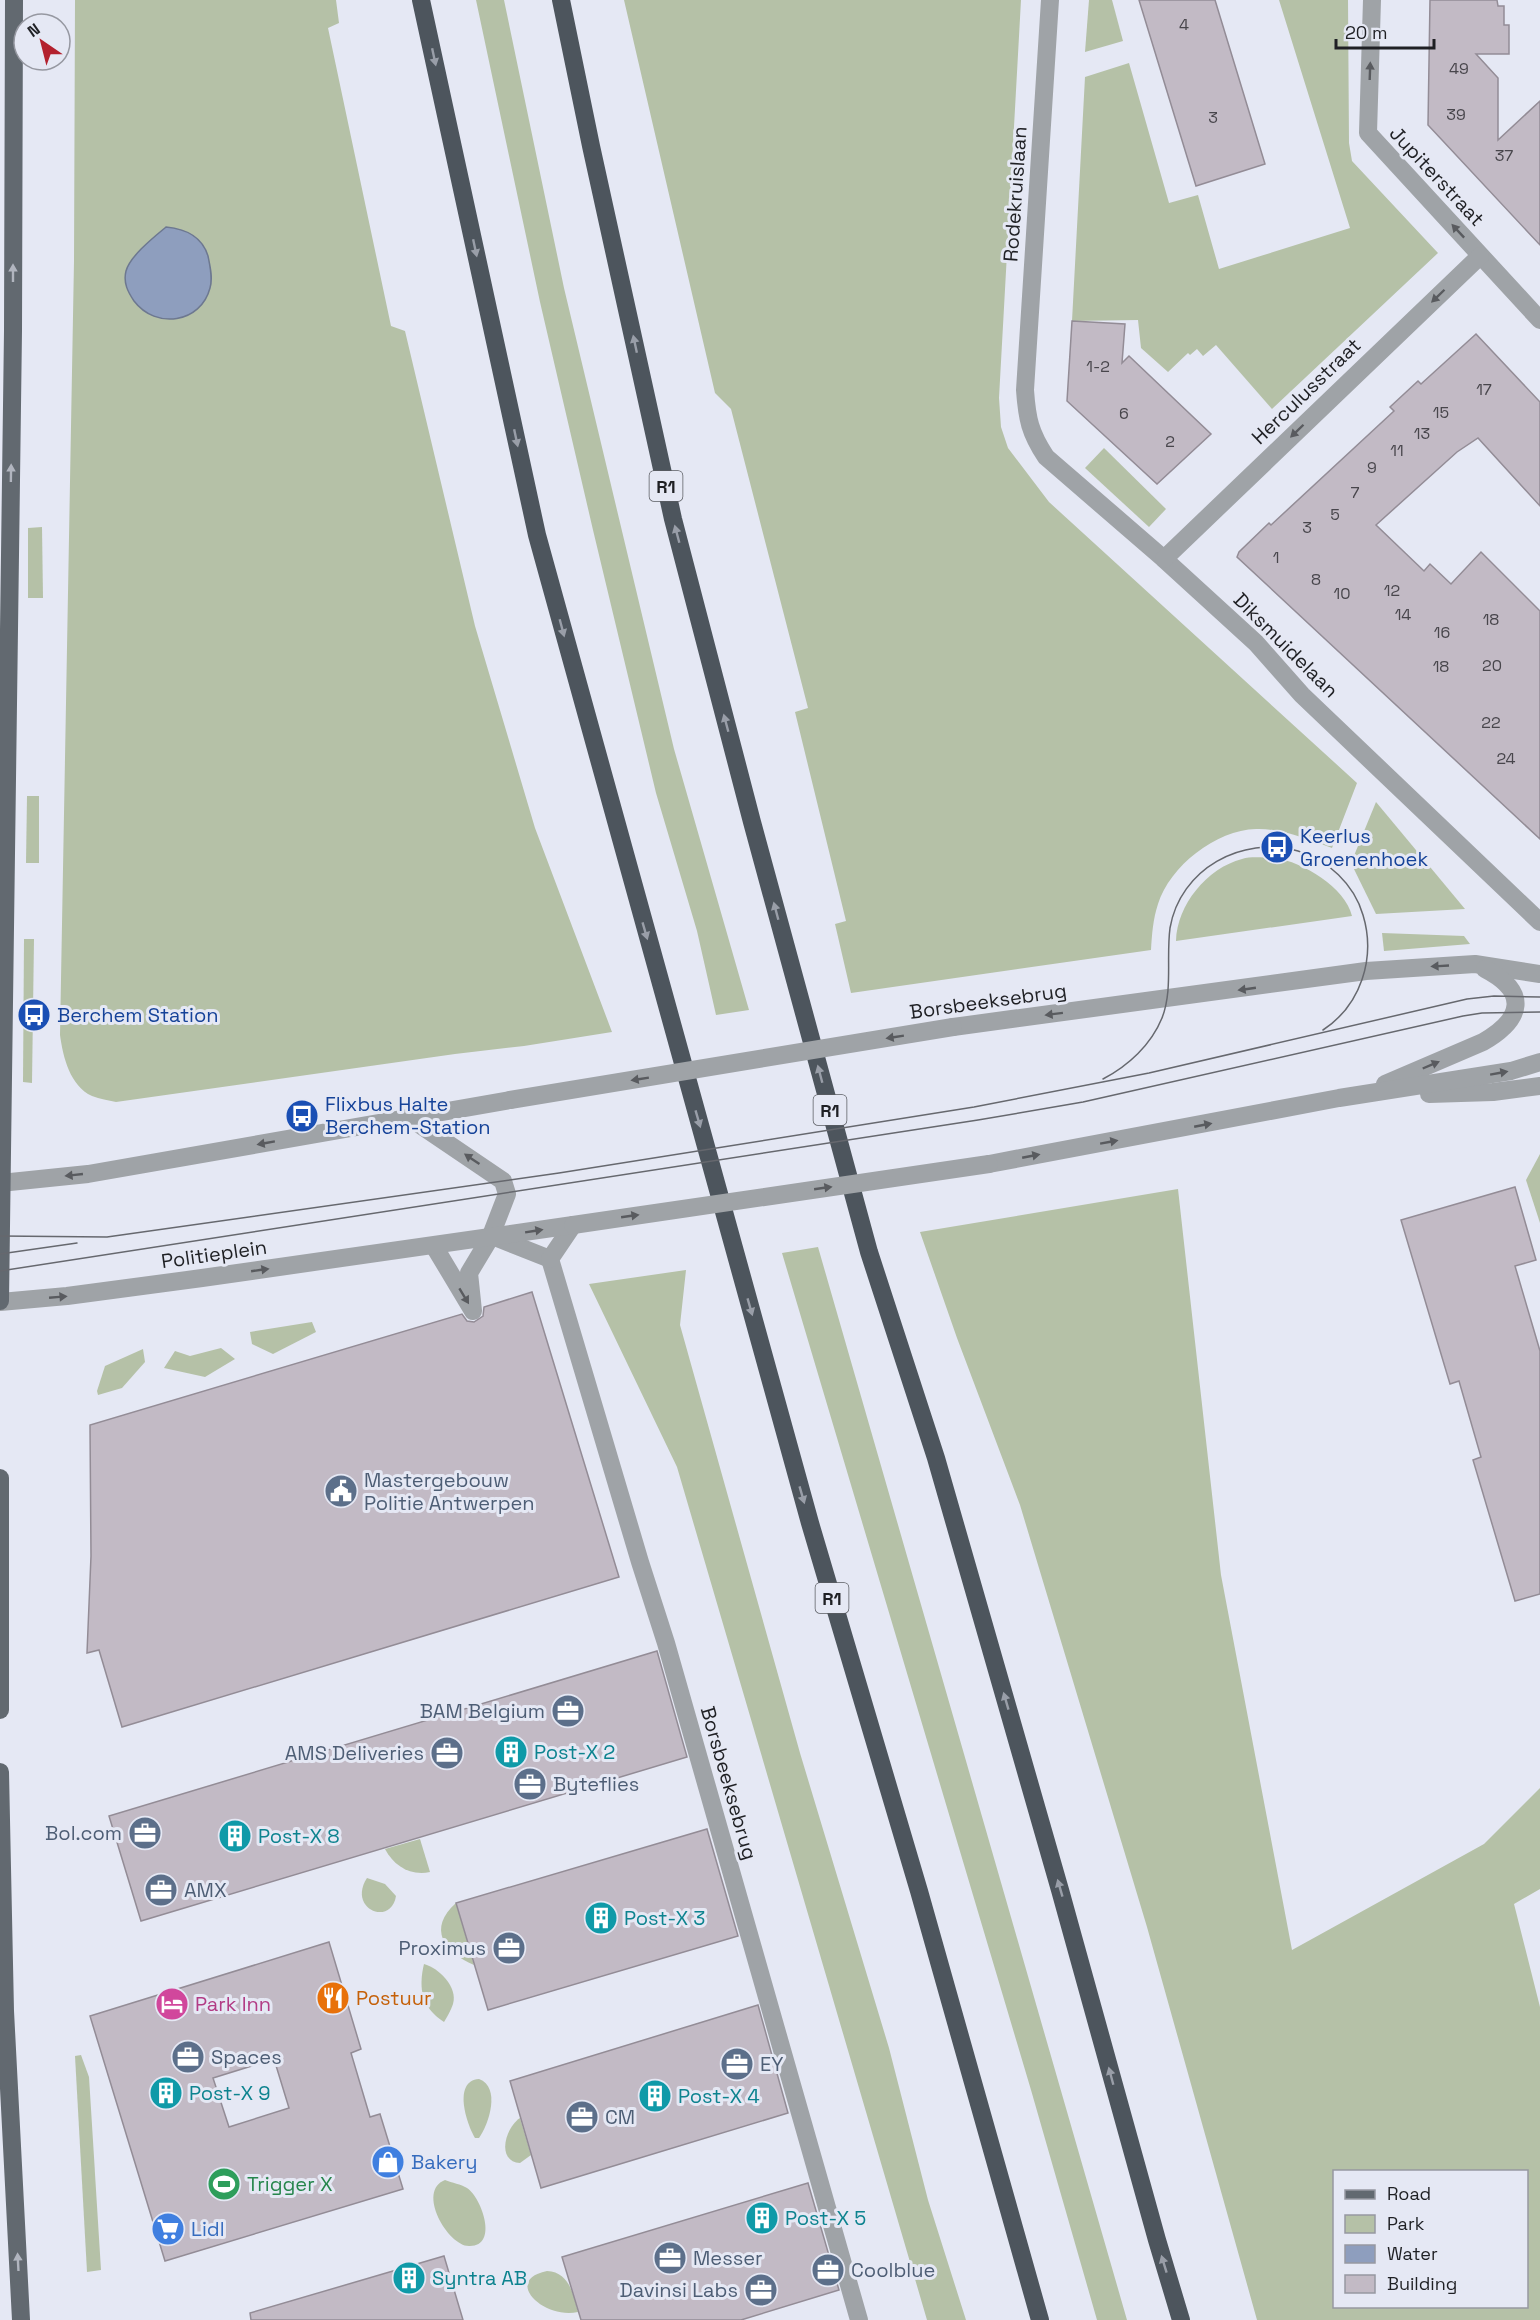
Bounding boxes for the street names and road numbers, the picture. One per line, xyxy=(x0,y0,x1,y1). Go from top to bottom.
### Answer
street label: Jupiterstraat xyxy=(1384,120,1490,232)
street label: Rodekruislaan xyxy=(997,125,1033,263)
street label: Herculusstraat xyxy=(1246,332,1366,450)
road number: R1 xyxy=(650,471,682,501)
street label: Diksmuidelaan xyxy=(1228,587,1344,703)
street label: Borsbeeksebrug xyxy=(908,977,1068,1025)
road number: R1 xyxy=(814,1095,846,1125)
street label: Politieplein xyxy=(159,1234,269,1274)
road number: R1 xyxy=(816,1583,848,1613)
street label: Borsbeeksebrug xyxy=(695,1703,763,1863)

